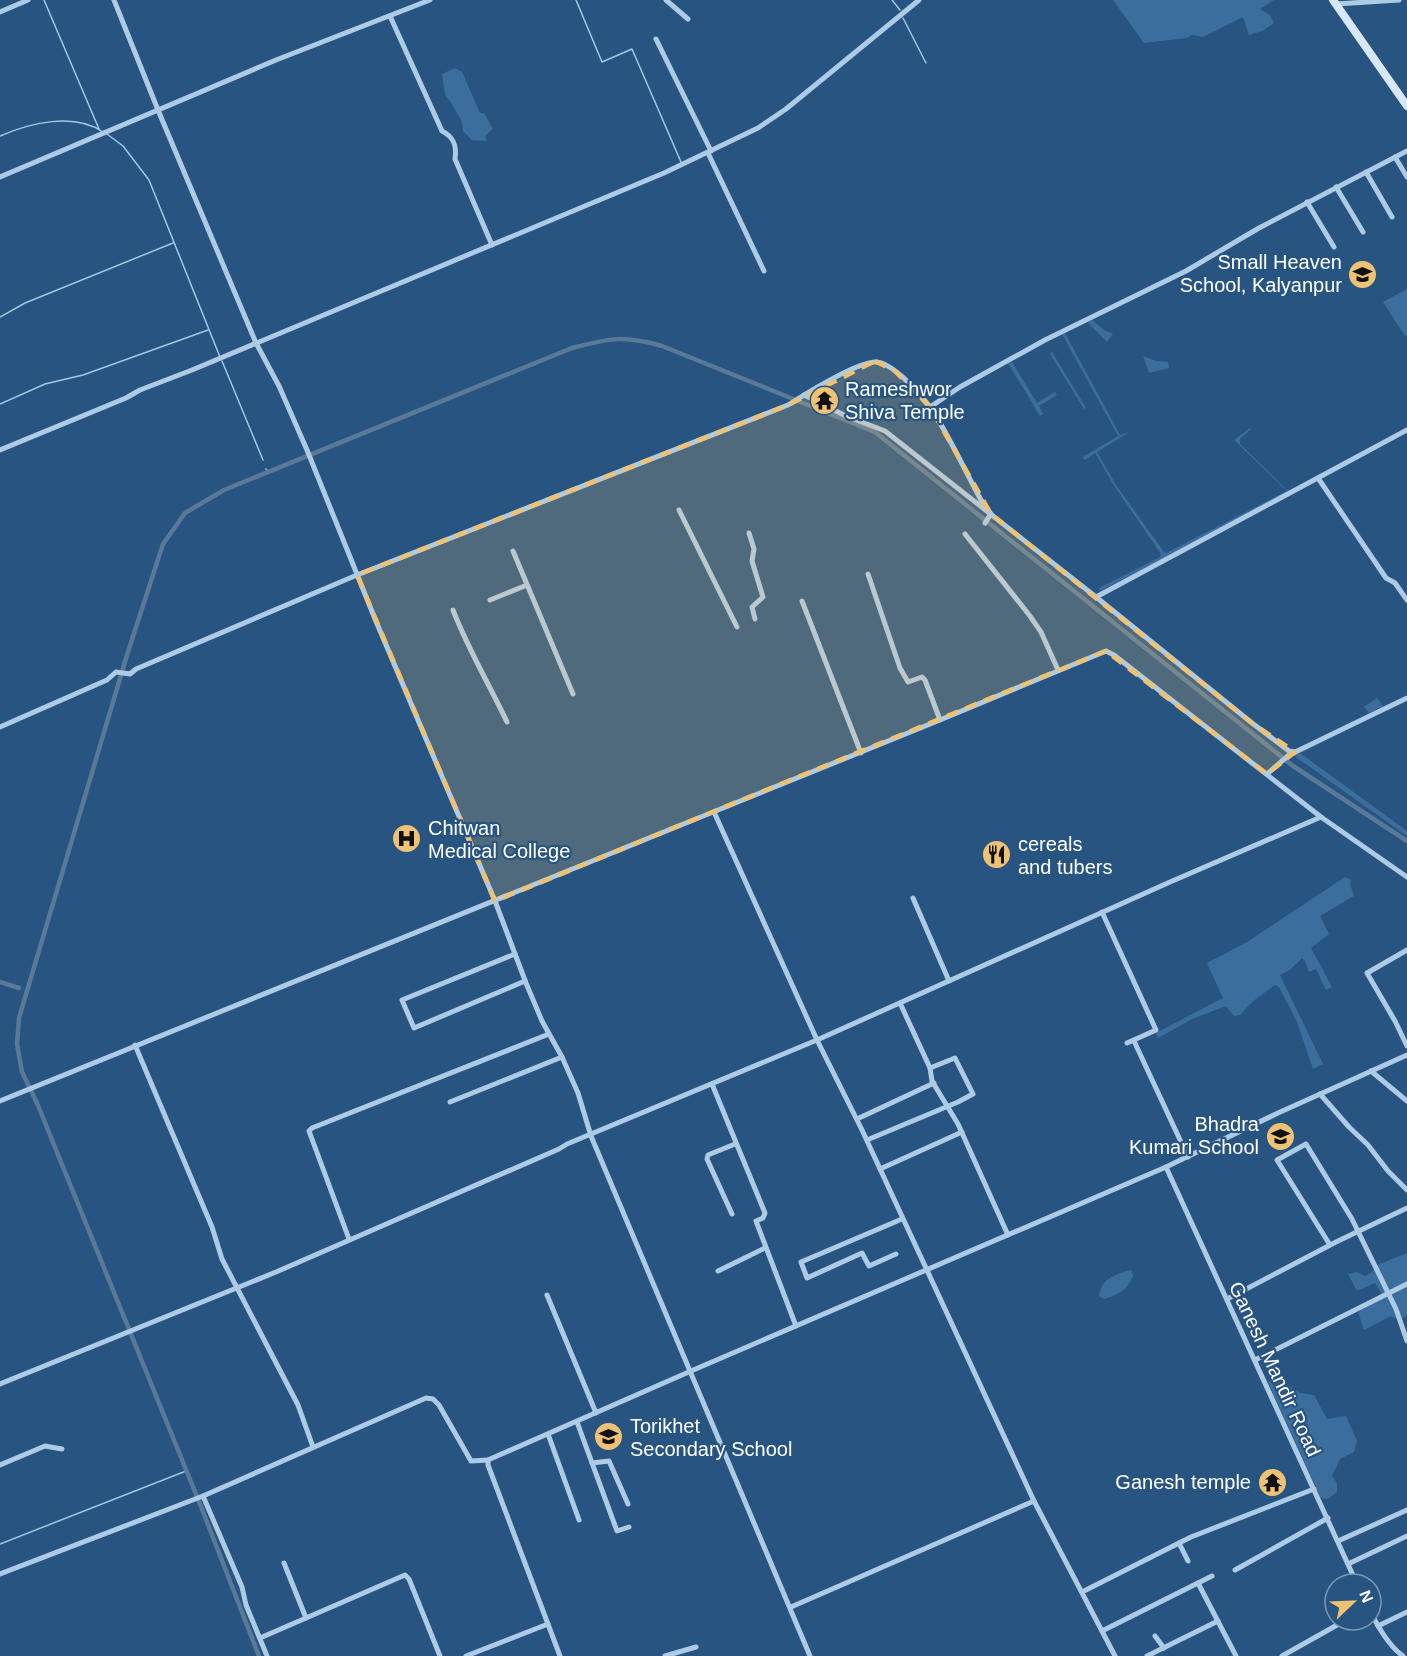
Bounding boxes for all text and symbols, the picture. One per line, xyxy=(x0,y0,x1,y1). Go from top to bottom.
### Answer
place label: Small Heaven School, Kalyanpur xyxy=(1180,251,1342,296)
school or university icon: Small Heaven School, Kalyanpur xyxy=(1347,258,1379,290)
place label: Rameshwor Shiva Temple xyxy=(845,378,965,423)
temple icon: Rameshwor Shiva Temple xyxy=(808,385,840,417)
place label: Chitwan Medical College xyxy=(428,817,570,862)
hospital icon: Chitwan Medical College xyxy=(391,823,423,855)
place label: cereals and tubers xyxy=(1018,833,1113,878)
restaurant icon: cereals and tubers xyxy=(981,839,1013,871)
place label: Bhadra Kumari School xyxy=(1129,1113,1260,1158)
school or university icon: Bhadra Kumari School xyxy=(1264,1120,1296,1152)
street label: Ganesh Mandir Road xyxy=(1225,1278,1325,1460)
place label: Torikhet Secondary School xyxy=(630,1415,792,1460)
school or university icon: Torikhet Secondary School xyxy=(593,1421,625,1453)
temple icon: Ganesh temple xyxy=(1256,1466,1288,1498)
place label: Ganesh temple xyxy=(1115,1471,1251,1493)
north arrow xyxy=(1323,1572,1383,1632)
text: N xyxy=(1356,1588,1376,1605)

